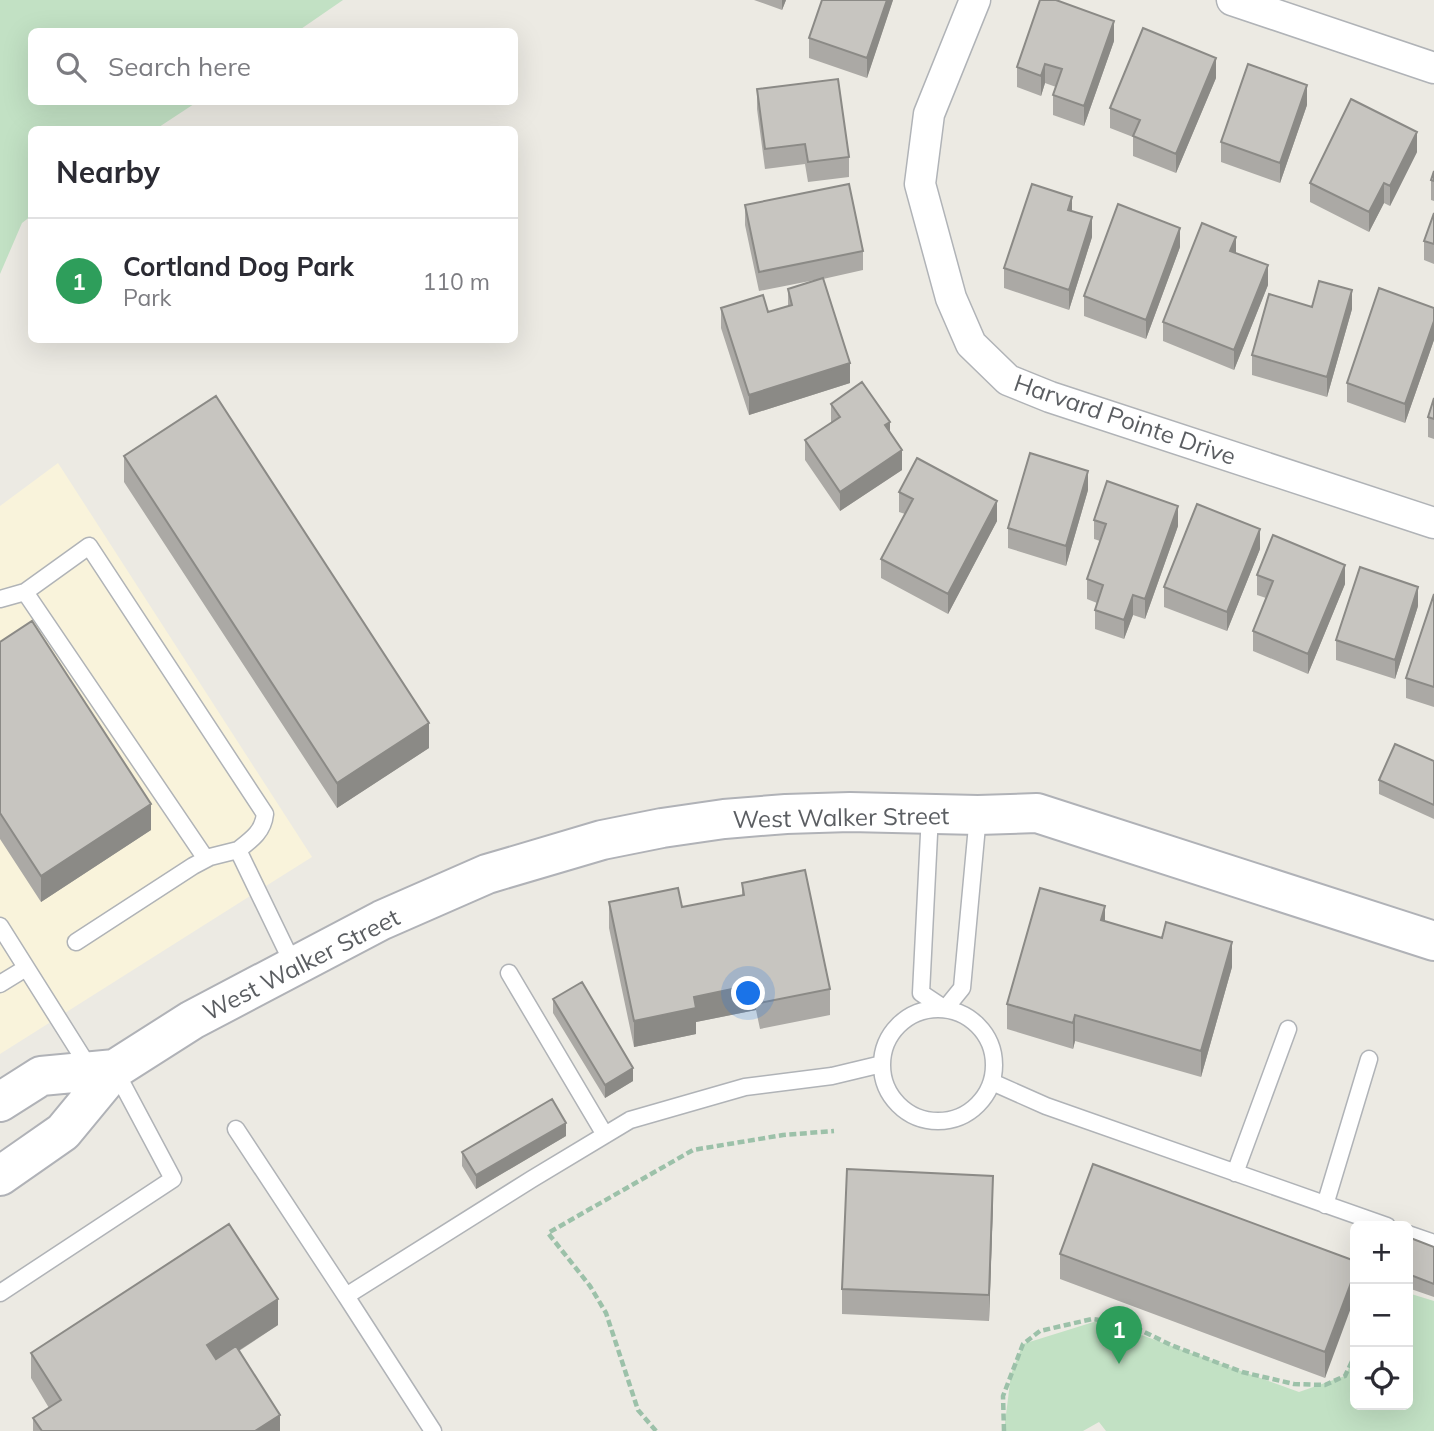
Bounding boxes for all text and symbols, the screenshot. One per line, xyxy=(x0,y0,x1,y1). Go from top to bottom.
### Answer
search box xyxy=(28,28,518,105)
icon: search xyxy=(52,48,90,86)
text: Search here xyxy=(108,50,251,83)
text: Nearby xyxy=(56,153,160,191)
text: Cortland Dog Park xyxy=(123,250,354,283)
text: 1 xyxy=(72,267,86,296)
text: 110 m xyxy=(422,267,490,296)
text: Park xyxy=(123,283,171,312)
street label: Harvard Pointe Drive xyxy=(1010,367,1240,471)
street label: West Walker Street xyxy=(732,800,950,834)
street label: West Walker Street xyxy=(198,901,404,1027)
your location xyxy=(731,976,765,1010)
map controls xyxy=(1350,1221,1413,1410)
button: + xyxy=(1350,1221,1413,1284)
button: − xyxy=(1350,1284,1413,1347)
pin: 1 xyxy=(1096,1306,1142,1364)
button: locate xyxy=(1350,1347,1413,1410)

